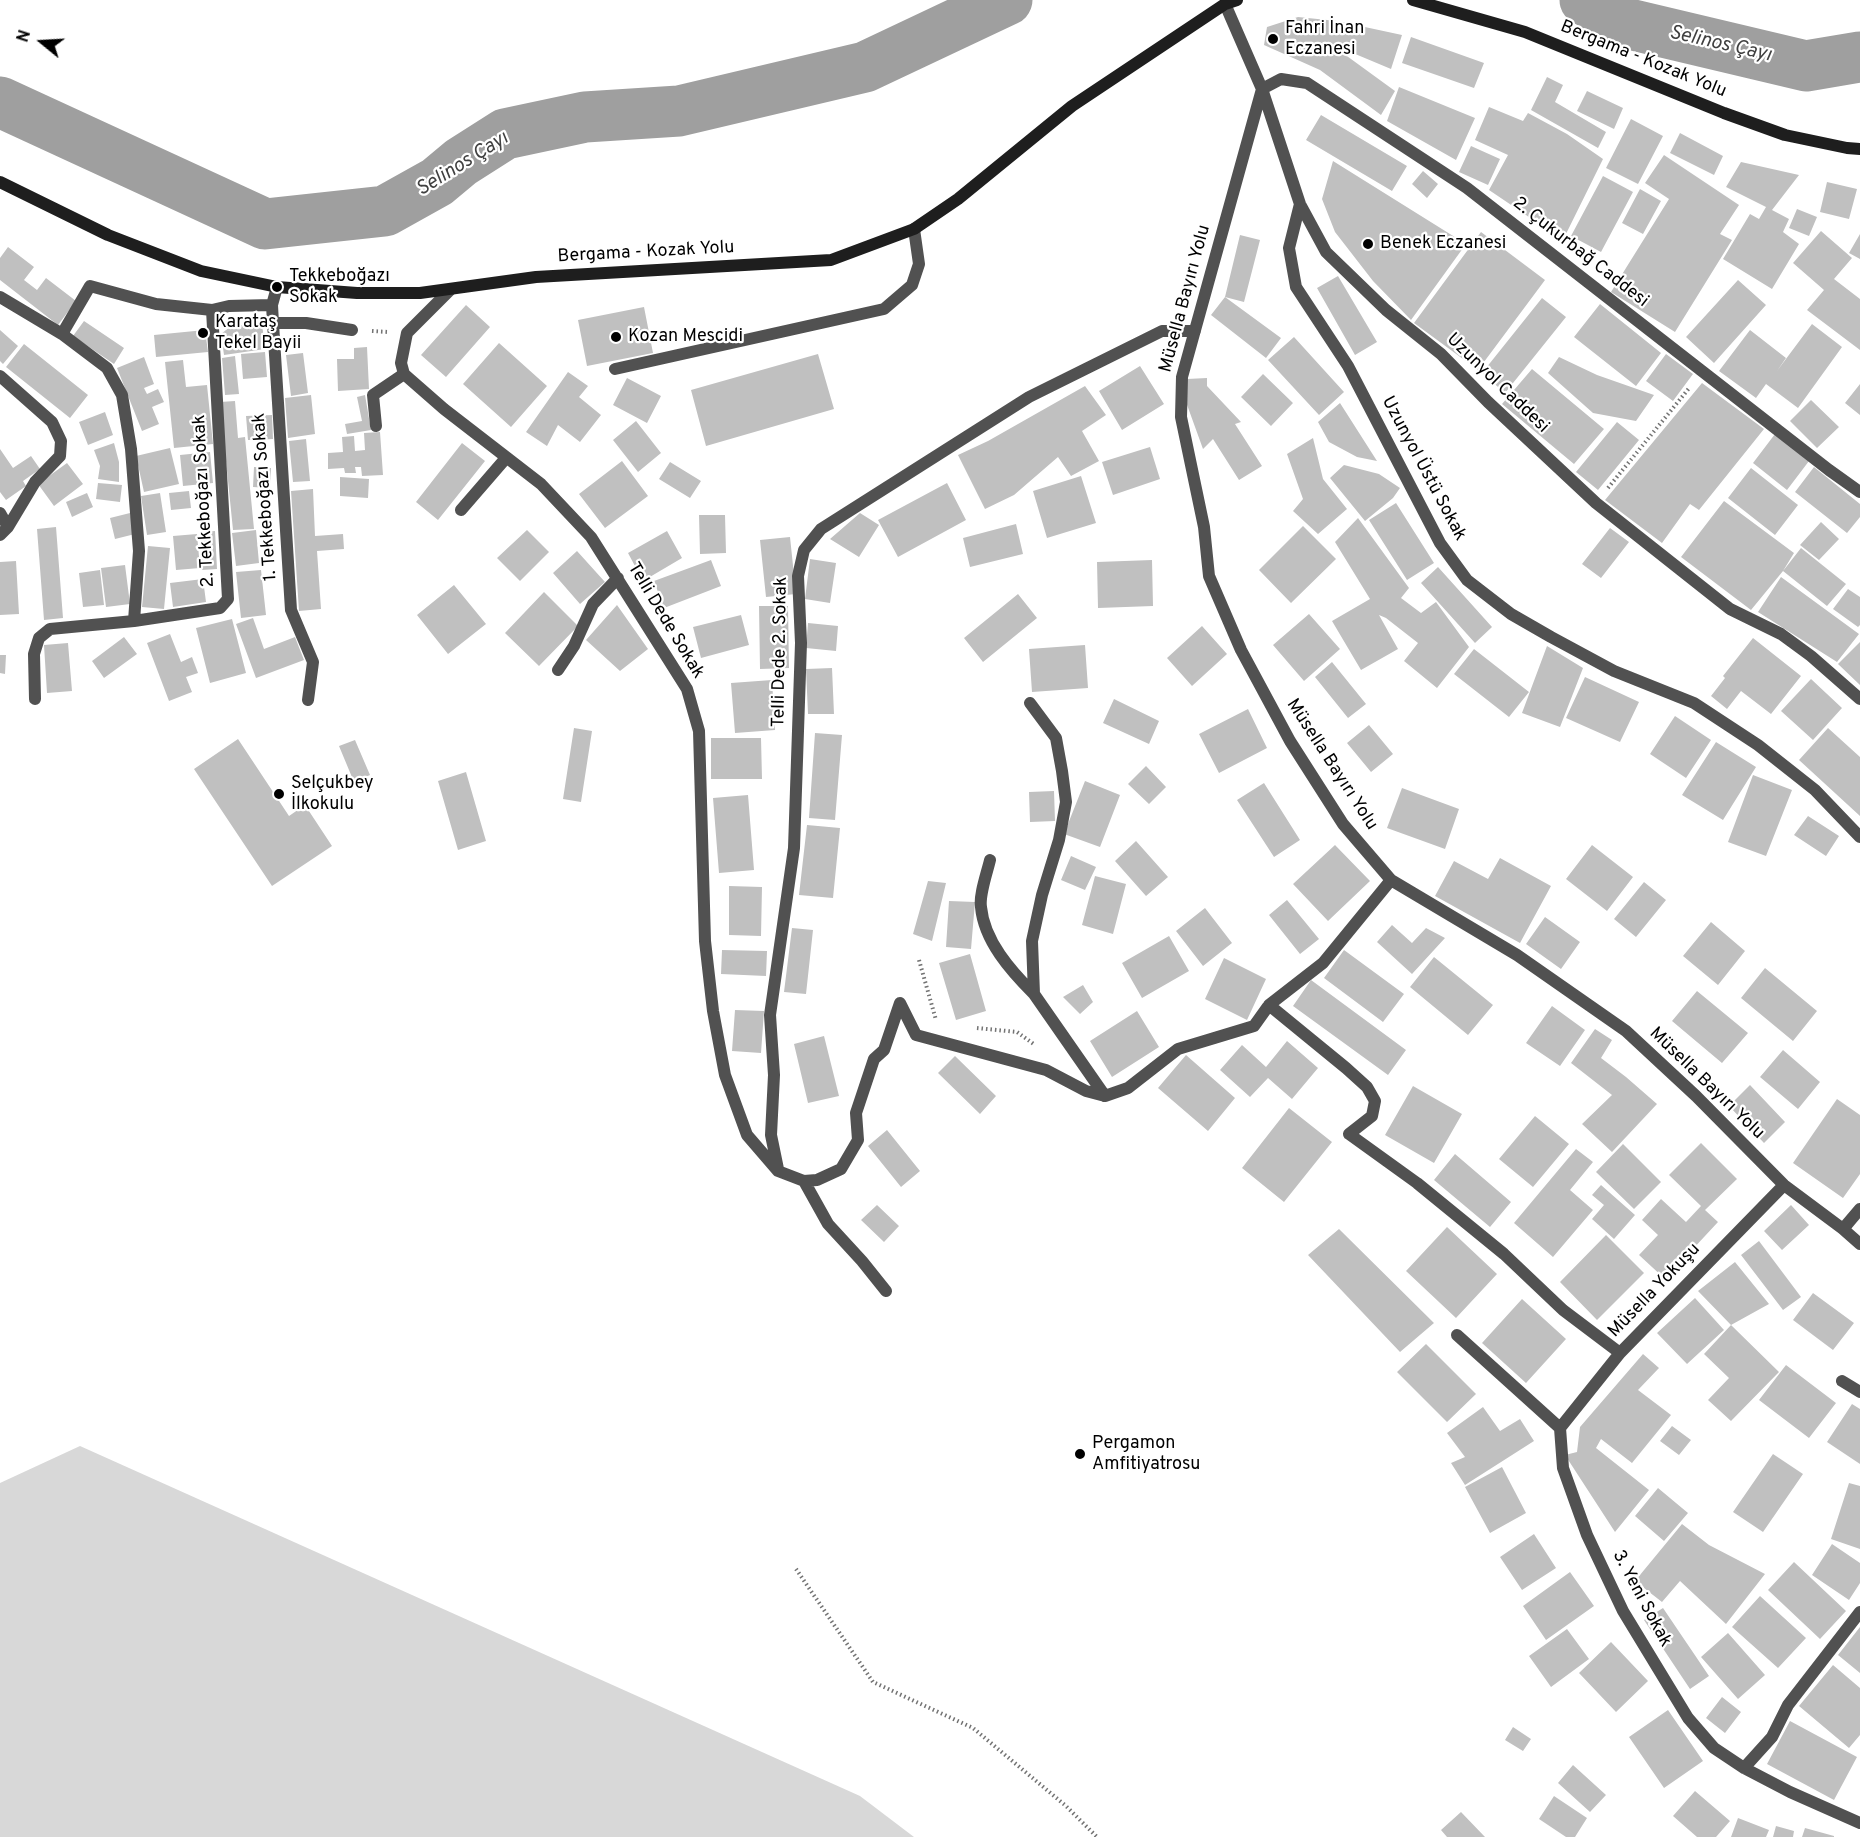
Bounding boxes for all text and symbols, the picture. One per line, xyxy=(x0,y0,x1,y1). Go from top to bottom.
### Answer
north arrow xyxy=(12,12,72,72)
street label: Bergama - Kozak Yolu xyxy=(1557,17,1729,103)
place label: Fahri İnan Eczanesi xyxy=(1285,18,1364,60)
water label: Selinos Çayı xyxy=(1667,22,1773,68)
text: N xyxy=(14,28,36,45)
marker: Fahri İnan Eczanesi xyxy=(1266,32,1280,46)
water label: Selinos Çayı xyxy=(413,127,513,203)
street label: 2. Çukurbağ Caddesi xyxy=(1508,193,1652,313)
street label: Müsella Bayırı Yolu xyxy=(1156,223,1216,375)
place label: Benek Eczanesi xyxy=(1380,233,1506,255)
marker: Benek Eczanesi xyxy=(1361,237,1375,251)
street label: Bergama - Kozak Yolu xyxy=(557,238,735,268)
place label: Tekkeboğazı Sokak xyxy=(289,266,390,308)
marker: Tekkeboğazı Sokak xyxy=(270,280,284,294)
place label: Karataş Tekel Bayii xyxy=(215,312,301,354)
marker: Karataş Tekel Bayii xyxy=(196,326,210,340)
place label: Kozan Mescidi xyxy=(628,326,743,348)
marker: Kozan Mescidi xyxy=(609,330,623,344)
street label: Uzunyol Caddesi xyxy=(1441,330,1553,438)
street label: Uzunyol Üstü Sokak xyxy=(1376,393,1470,545)
street label: 1. Tekkeboğazı Sokak xyxy=(249,412,283,582)
street label: 2. Tekkeboğazı Sokak xyxy=(190,414,220,588)
street label: Telli Dede Sokak xyxy=(622,559,708,683)
street label: Telli Dede 2. Sokak xyxy=(769,576,793,728)
street label: Müsella Bayırı Yolu xyxy=(1281,695,1381,835)
place label: Selçukbey İlkokulu xyxy=(291,773,374,816)
marker: Selçukbey İlkokulu xyxy=(272,787,286,801)
street label: Müsella Bayırı Yolu xyxy=(1644,1023,1768,1145)
street label: Müsella Yokuşu xyxy=(1604,1239,1706,1343)
place label: Pergamon Amfitiyatrosu xyxy=(1092,1433,1200,1476)
marker: Pergamon Amfitiyatrosu xyxy=(1073,1447,1087,1461)
street label: 3. Yeni Sokak xyxy=(1607,1547,1675,1651)

